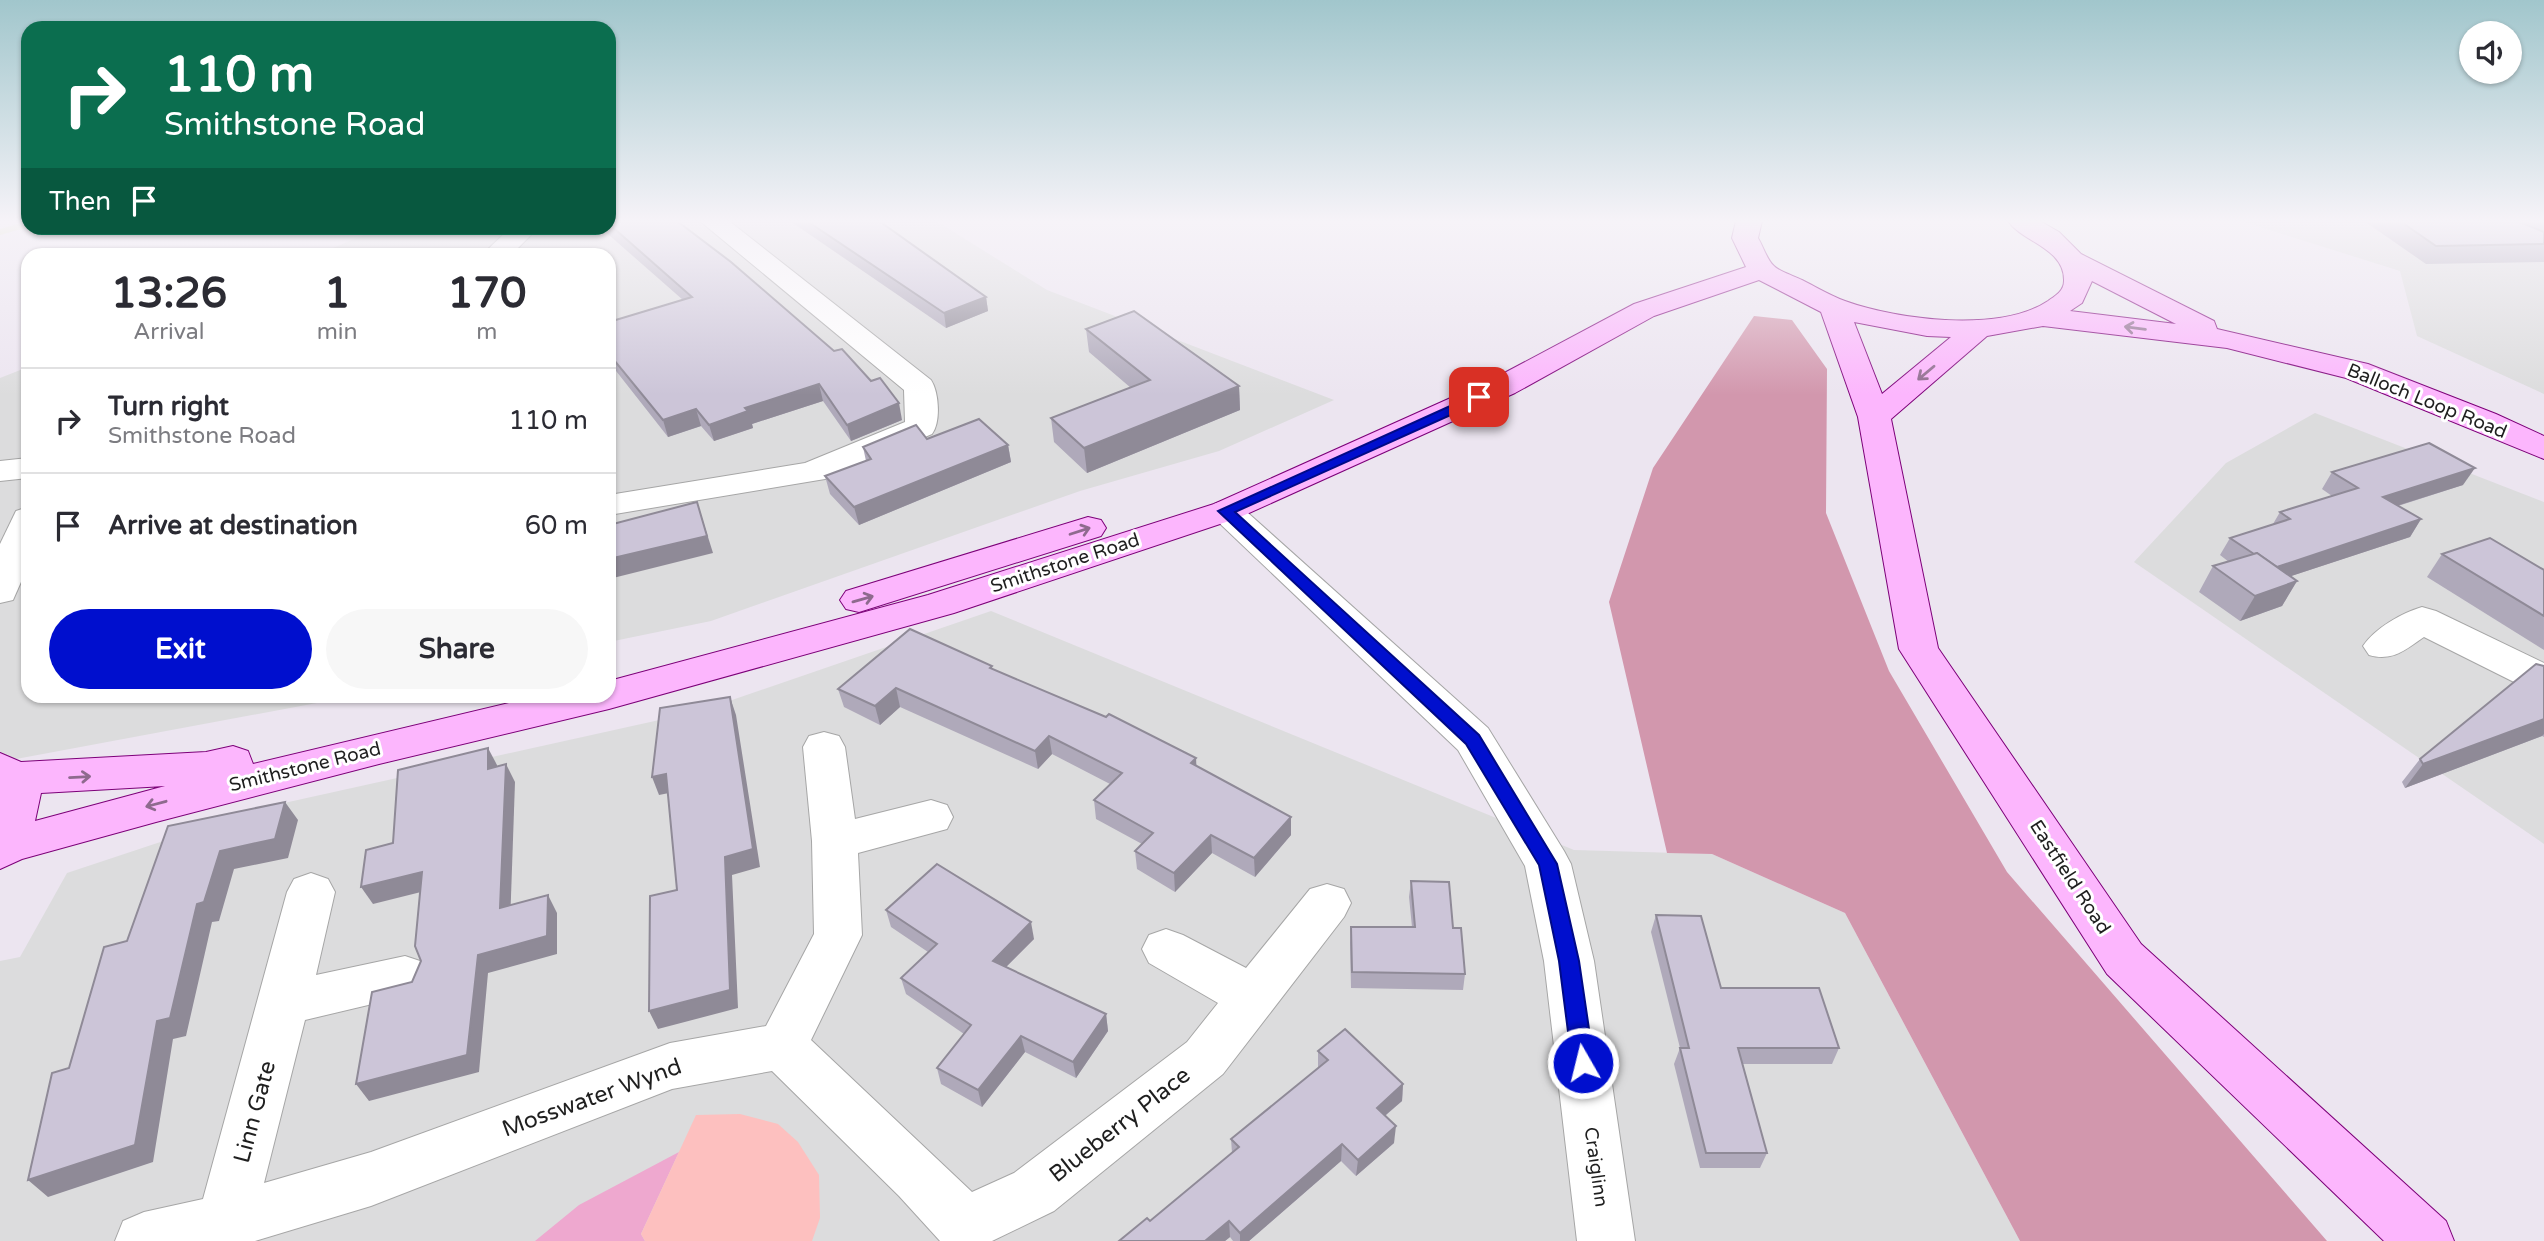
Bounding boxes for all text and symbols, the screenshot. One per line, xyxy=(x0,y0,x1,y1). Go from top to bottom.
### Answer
map controls xyxy=(2459,21,2522,84)
button: sound xyxy=(2459,21,2522,84)
text: 110 m xyxy=(164,46,314,105)
icon: right xyxy=(49,49,140,140)
text: Smithstone Road xyxy=(164,106,426,144)
icon: arrive xyxy=(125,182,163,220)
text: Then xyxy=(49,186,111,217)
text: 13:26 xyxy=(111,268,227,319)
text: 1 xyxy=(324,268,350,319)
text: 170 xyxy=(447,268,526,319)
text: Arrival xyxy=(133,318,204,346)
text: min xyxy=(317,318,358,346)
text: m xyxy=(476,318,497,346)
one-way arrow xyxy=(2124,321,2147,334)
street label: Balloch Loop Road xyxy=(2344,359,2510,443)
one-way arrow xyxy=(1917,365,1935,381)
pin xyxy=(1449,367,1509,427)
icon: arrive xyxy=(1460,378,1498,416)
text: Turn right xyxy=(108,391,229,422)
icon: right xyxy=(49,402,87,440)
text: 110 m xyxy=(508,405,588,436)
text: Smithstone Road xyxy=(108,422,296,450)
icon: arrive xyxy=(49,507,87,545)
text: Arrive at destination xyxy=(108,510,358,541)
text: 60 m xyxy=(525,510,588,541)
one-way arrow xyxy=(1068,523,1090,536)
street label: Smithstone Road xyxy=(988,529,1142,597)
one-way arrow xyxy=(851,591,873,604)
button: Exit xyxy=(49,609,312,689)
button: Share xyxy=(326,609,588,689)
street label: Smithstone Road xyxy=(227,738,383,796)
one-way arrow xyxy=(68,770,91,783)
one-way arrow xyxy=(146,798,168,811)
street label: Eastfield Road xyxy=(2025,816,2115,938)
position arrow xyxy=(1546,1026,1620,1100)
street label: Mosswater Wynd xyxy=(498,1053,686,1143)
street label: Linn Gate xyxy=(228,1058,282,1166)
street label: Blueberry Place xyxy=(1044,1061,1196,1189)
street label: Craiglinn xyxy=(1580,1126,1612,1208)

